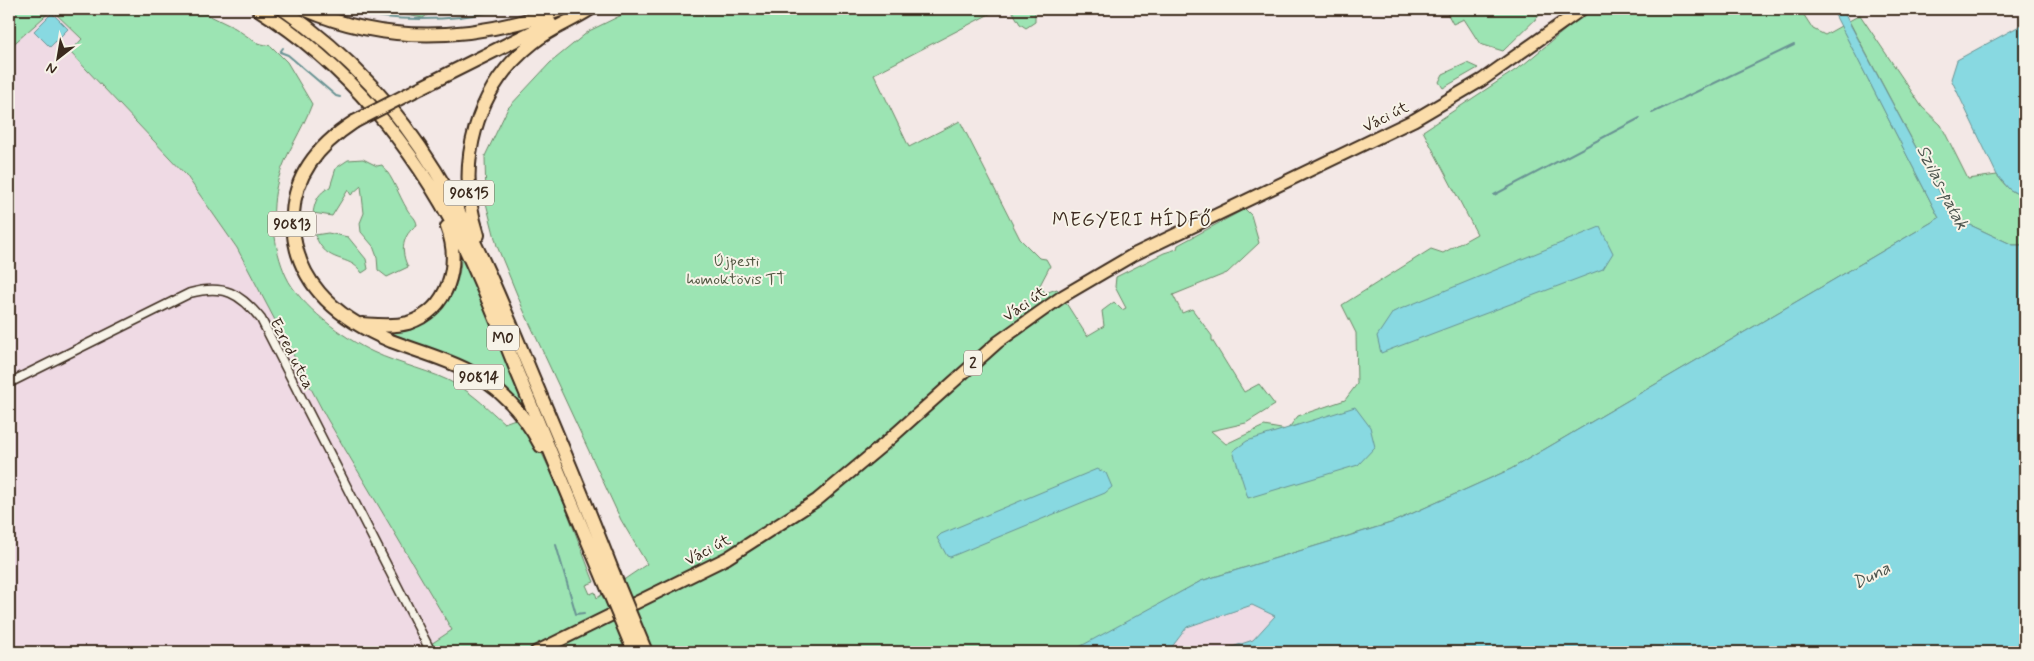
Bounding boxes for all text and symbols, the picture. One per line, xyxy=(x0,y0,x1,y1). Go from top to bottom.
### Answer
north arrow xyxy=(32,32,82,82)
text: N xyxy=(43,58,60,78)
street label: Váci út xyxy=(1359,97,1413,138)
water label: Szilas-patak xyxy=(1911,141,1974,234)
road number: 90815 xyxy=(444,180,494,206)
district label: MEGYERI HÍDFŐ xyxy=(1052,207,1214,233)
road number: 90813 xyxy=(268,212,316,236)
park label: Újpesti homoktövis TT xyxy=(687,251,785,290)
street label: Váci út xyxy=(999,281,1051,327)
street label: Ezred utca xyxy=(265,314,319,393)
road number: M0 xyxy=(487,326,519,350)
road number: 2 xyxy=(964,350,982,376)
road number: 90814 xyxy=(454,364,504,390)
street label: Váci út xyxy=(681,529,735,571)
water label: Duna xyxy=(1848,556,1895,596)

